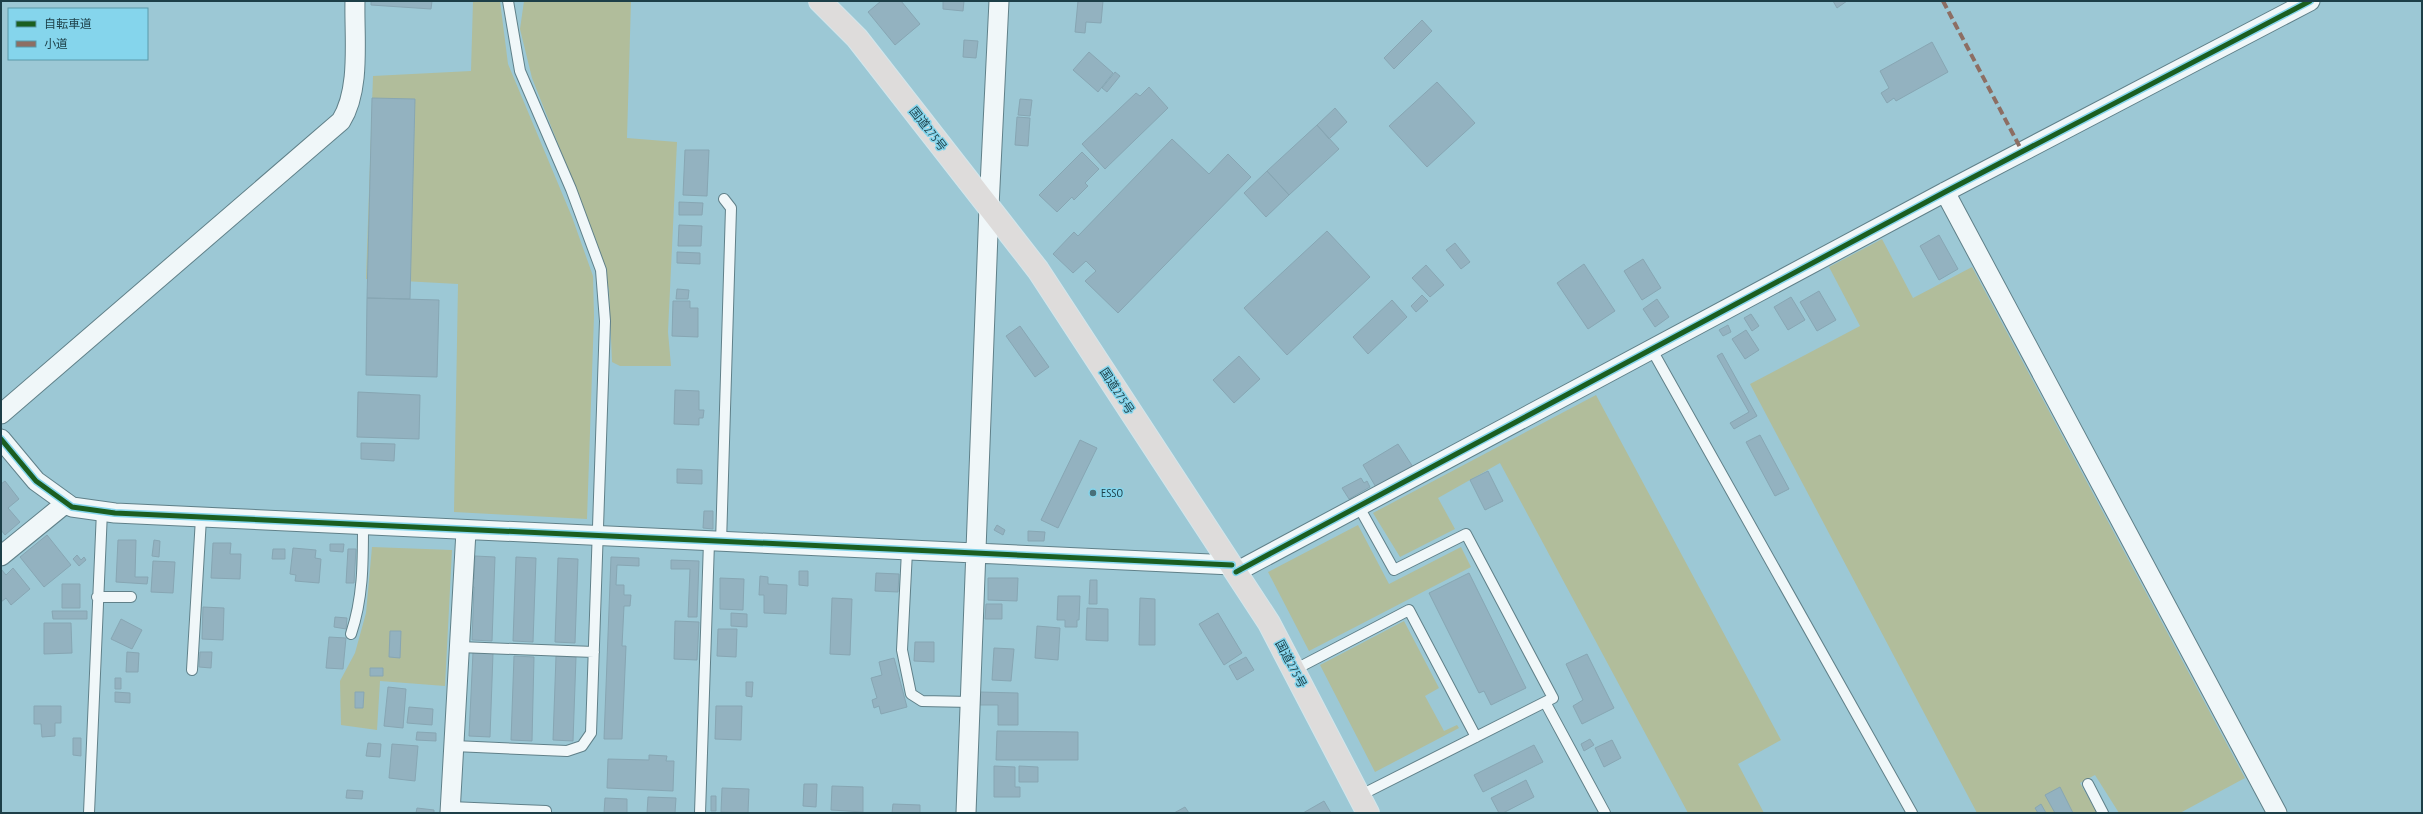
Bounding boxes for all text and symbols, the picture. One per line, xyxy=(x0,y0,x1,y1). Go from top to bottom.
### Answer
legend xyxy=(8,8,148,60)
text: 自転車道 xyxy=(44,16,92,31)
text: 小道 xyxy=(44,36,68,51)
street label: 国道275号 xyxy=(906,104,950,154)
street label: 国道275号 xyxy=(1097,365,1138,417)
place label: ESSO xyxy=(1101,485,1123,500)
marker: ESSO xyxy=(1088,488,1098,498)
street label: 国道275号 xyxy=(1273,637,1310,690)

